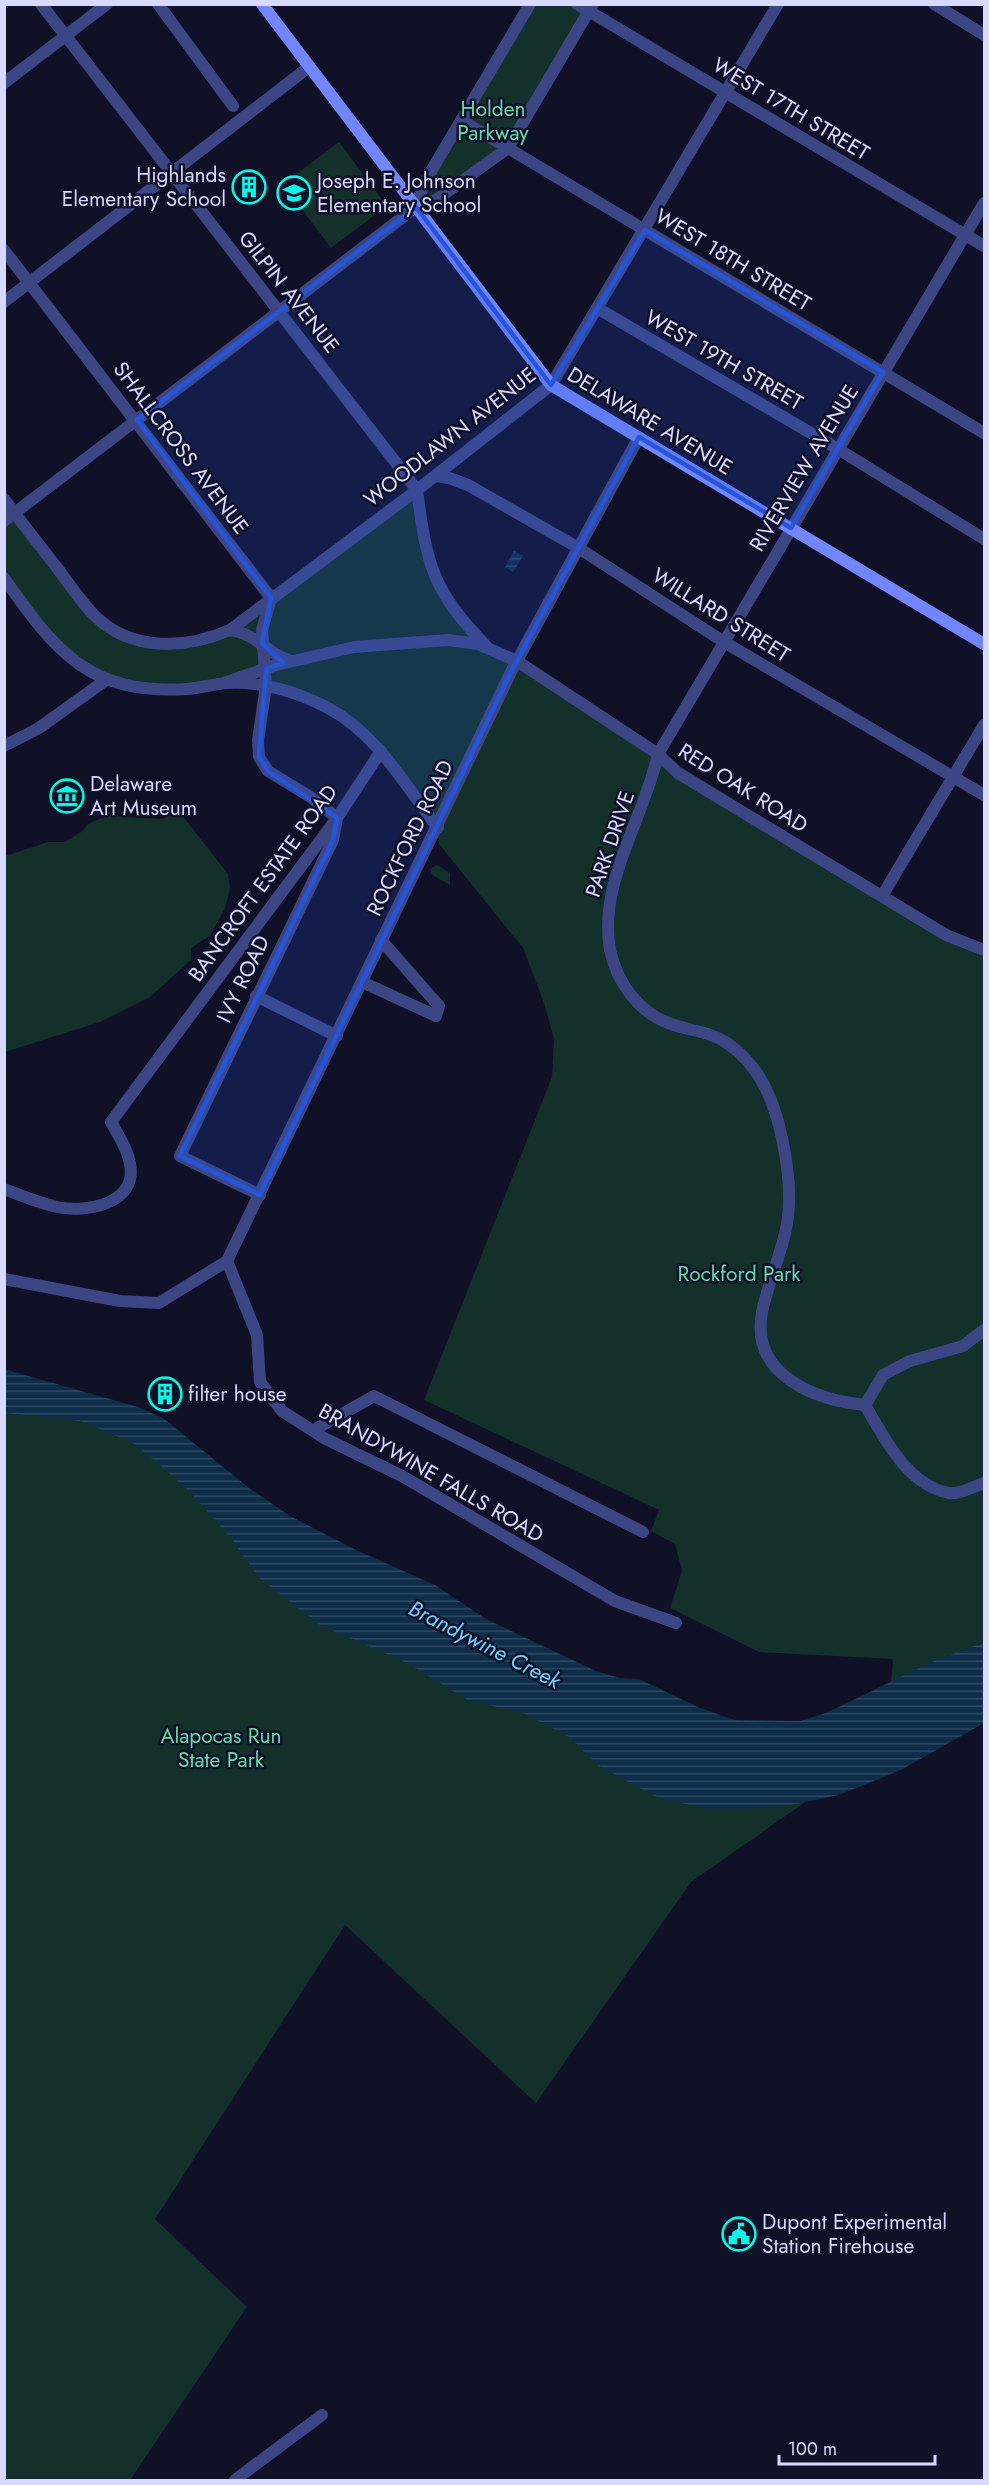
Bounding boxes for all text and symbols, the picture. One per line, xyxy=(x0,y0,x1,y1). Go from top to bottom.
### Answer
street label: WEST 17TH STREET xyxy=(707,50,875,168)
park label: Holden Parkway xyxy=(457,94,529,148)
place label: Highlands Elementary School xyxy=(62,160,226,214)
place label: Joseph E. Johnson Elementary School xyxy=(314,166,481,220)
building icon: Highlands Elementary School xyxy=(231,169,267,205)
school or university icon: Joseph E. Johnson Elementary School xyxy=(276,175,312,211)
street label: WEST 18TH STREET xyxy=(649,202,817,319)
street label: GILPIN AVENUE xyxy=(232,224,346,360)
street label: WEST 19TH STREET xyxy=(640,303,809,418)
street label: SHALLCROSS AVENUE xyxy=(106,356,256,540)
street label: WOODLAWN AVENUE xyxy=(358,360,542,514)
street label: DELAWARE AVENUE xyxy=(562,360,738,482)
street label: RIVERVIEW AVENUE xyxy=(742,379,866,557)
street label: WILLARD STREET xyxy=(646,561,796,670)
street label: RED OAK ROAD xyxy=(672,736,814,840)
street label: ROCKFORD ROAD xyxy=(359,755,461,921)
place label: Delaware Art Museum xyxy=(90,769,197,823)
museum icon: Delaware Art Museum xyxy=(49,778,85,814)
street label: BANCROFT ESTATE ROAD xyxy=(181,778,345,988)
street label: PARK DRIVE xyxy=(578,787,642,901)
street label: IVY ROAD xyxy=(209,930,277,1028)
park label: Rockford Park xyxy=(678,1259,801,1289)
building icon: filter house xyxy=(147,1376,183,1412)
place label: filter house xyxy=(188,1379,287,1409)
street label: BRANDYWINE FALLS ROAD xyxy=(313,1396,549,1550)
water label: Brandywine Creek xyxy=(403,1592,568,1697)
park label: Alapocas Run State Park xyxy=(161,1721,281,1775)
place label: Dupont Experimental Station Firehouse xyxy=(762,2207,947,2261)
public building icon: Dupont Experimental Station Firehouse xyxy=(721,2216,757,2252)
scale bar xyxy=(779,2428,935,2466)
text: 100 m xyxy=(788,2436,837,2462)

